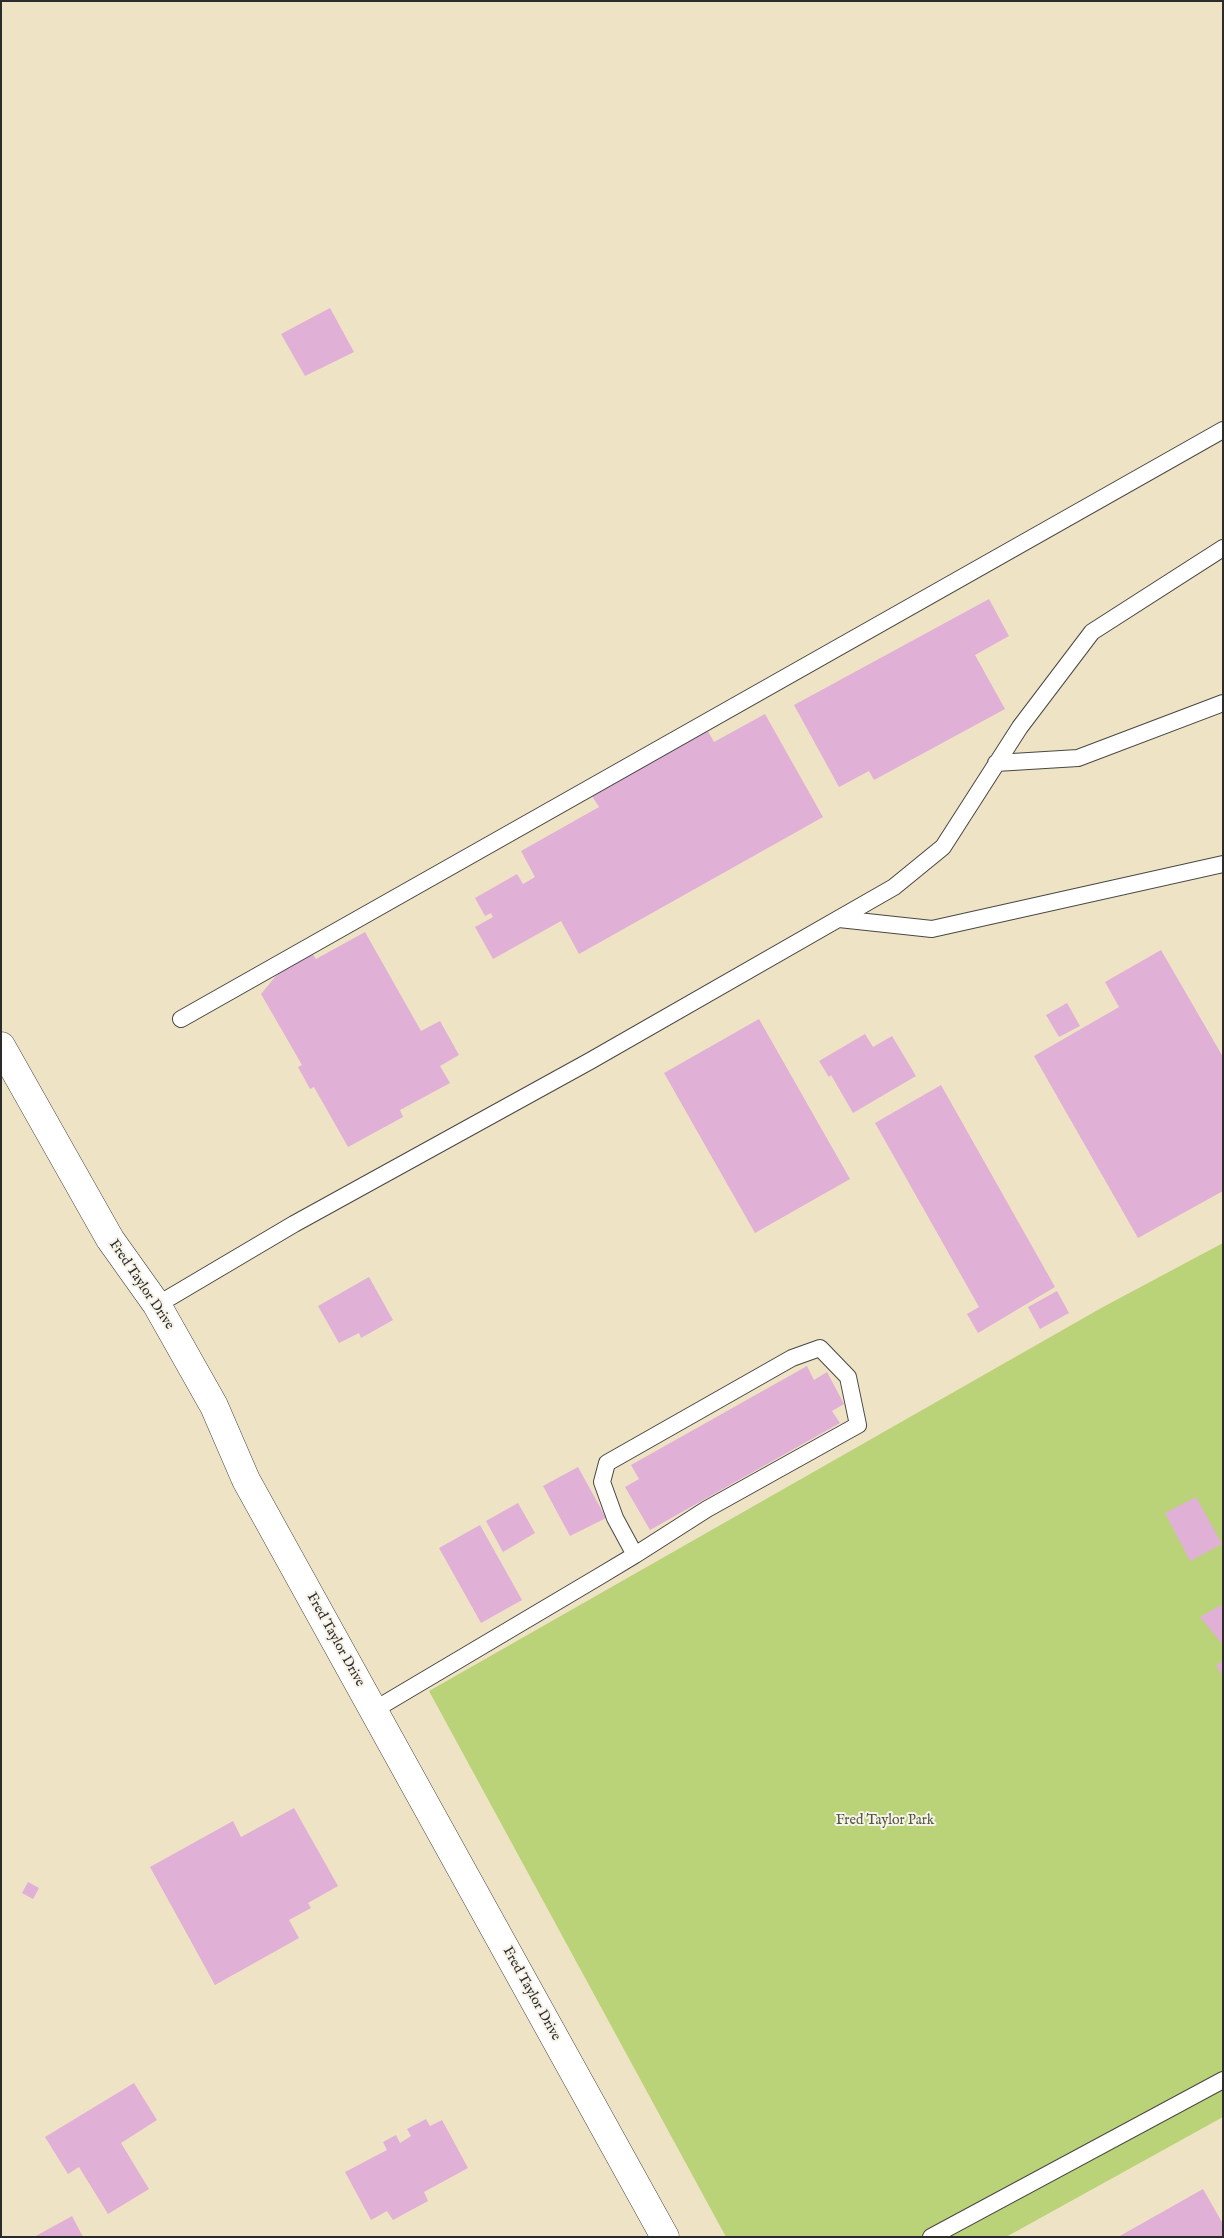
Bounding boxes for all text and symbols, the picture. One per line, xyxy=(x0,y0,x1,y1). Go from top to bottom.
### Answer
street label: Fred Taylor Drive xyxy=(105,1237,177,1333)
street label: Fred Taylor Drive xyxy=(302,1590,368,1690)
park label: Fred Taylor Park xyxy=(836,1813,934,1829)
street label: Fred Taylor Drive xyxy=(498,1944,564,2044)

